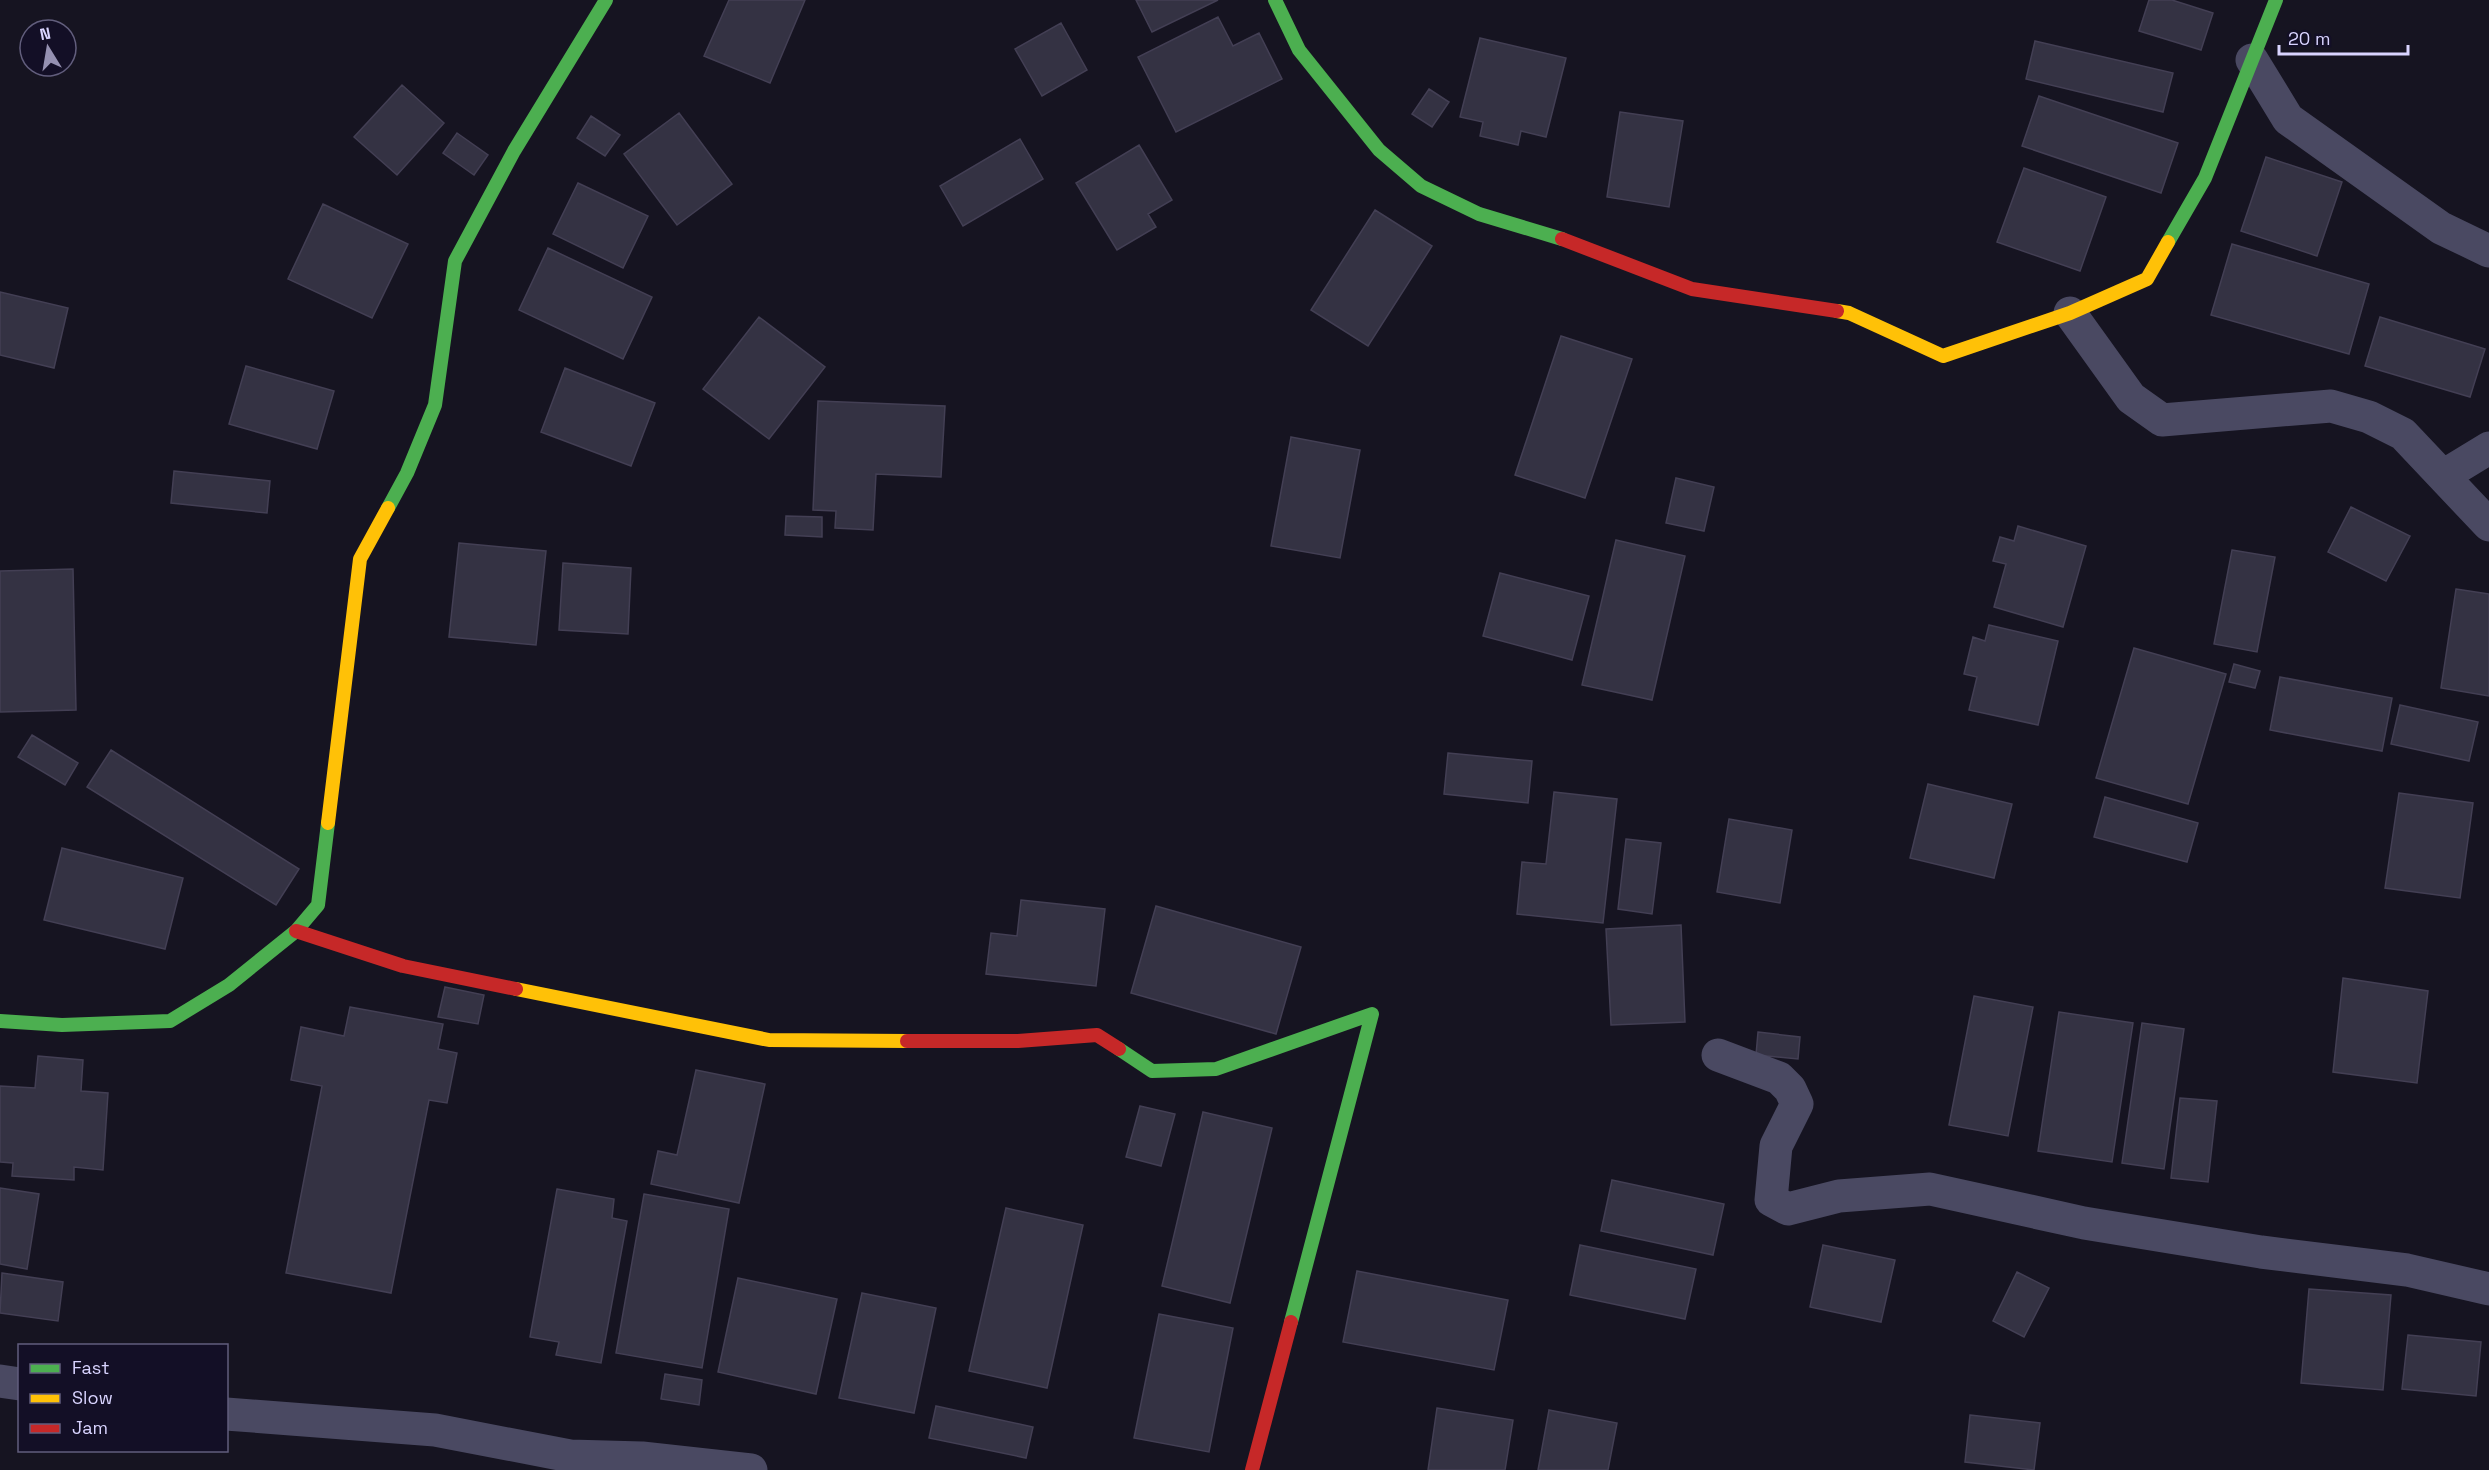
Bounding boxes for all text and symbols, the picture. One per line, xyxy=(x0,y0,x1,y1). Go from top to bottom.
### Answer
north arrow xyxy=(18,18,78,78)
scale bar xyxy=(2279,18,2408,56)
text: N xyxy=(38,22,53,45)
text: 20 m xyxy=(2288,27,2331,50)
legend xyxy=(18,1344,228,1452)
text: Fast xyxy=(72,1356,109,1379)
text: Slow xyxy=(72,1386,113,1409)
text: Jam xyxy=(72,1416,108,1439)

